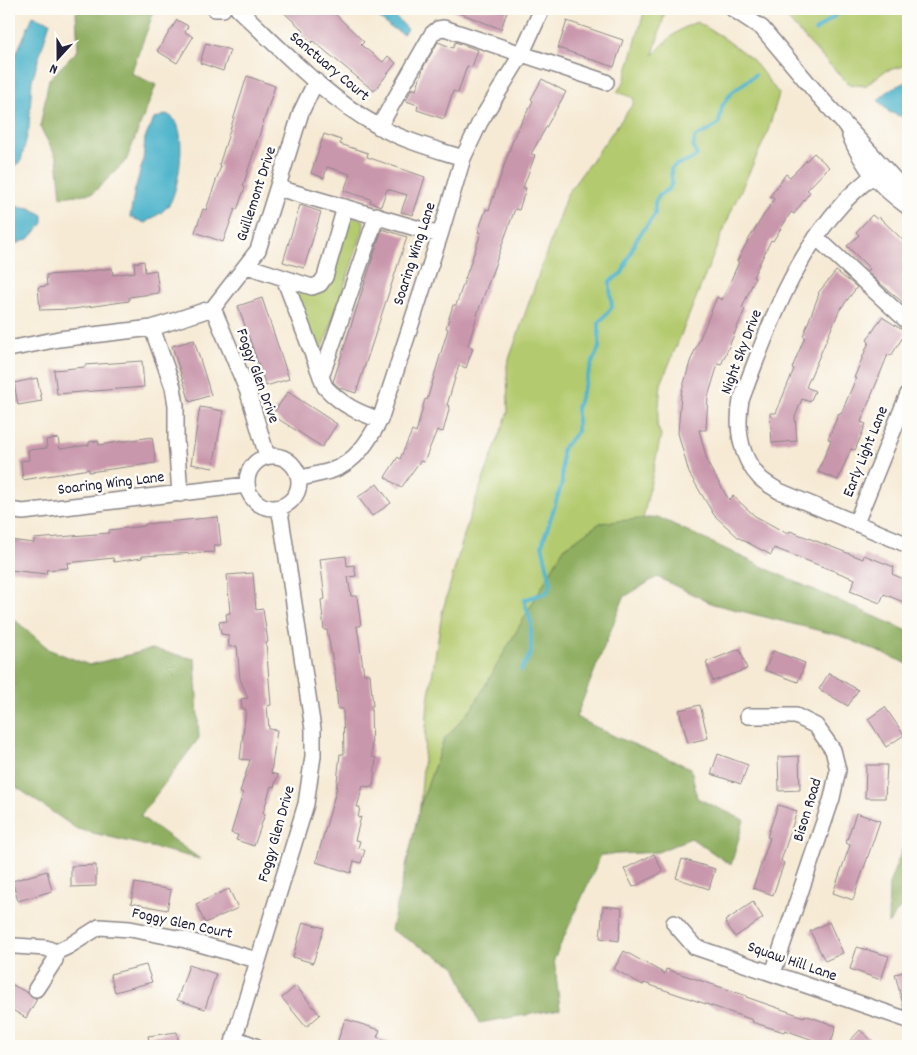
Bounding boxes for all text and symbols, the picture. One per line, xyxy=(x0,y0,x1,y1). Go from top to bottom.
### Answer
street label: Sanctuary Court xyxy=(284,27,374,108)
north arrow xyxy=(32,32,82,82)
text: N xyxy=(47,58,61,79)
street label: Guillemont Drive xyxy=(231,144,283,244)
street label: Soaring Wing Lane xyxy=(387,199,443,309)
street label: Night Sky Drive xyxy=(715,306,769,398)
street label: Foggy Glen Drive xyxy=(229,325,285,427)
street label: Early Light Lane xyxy=(837,403,895,501)
street label: Soaring Wing Lane xyxy=(56,466,166,502)
street label: Bison Road xyxy=(787,775,829,845)
street label: Foggy Glen Drive xyxy=(252,783,302,885)
street label: Foggy Glen Court xyxy=(130,902,234,946)
street label: Squaw Hill Lane xyxy=(744,936,840,988)

